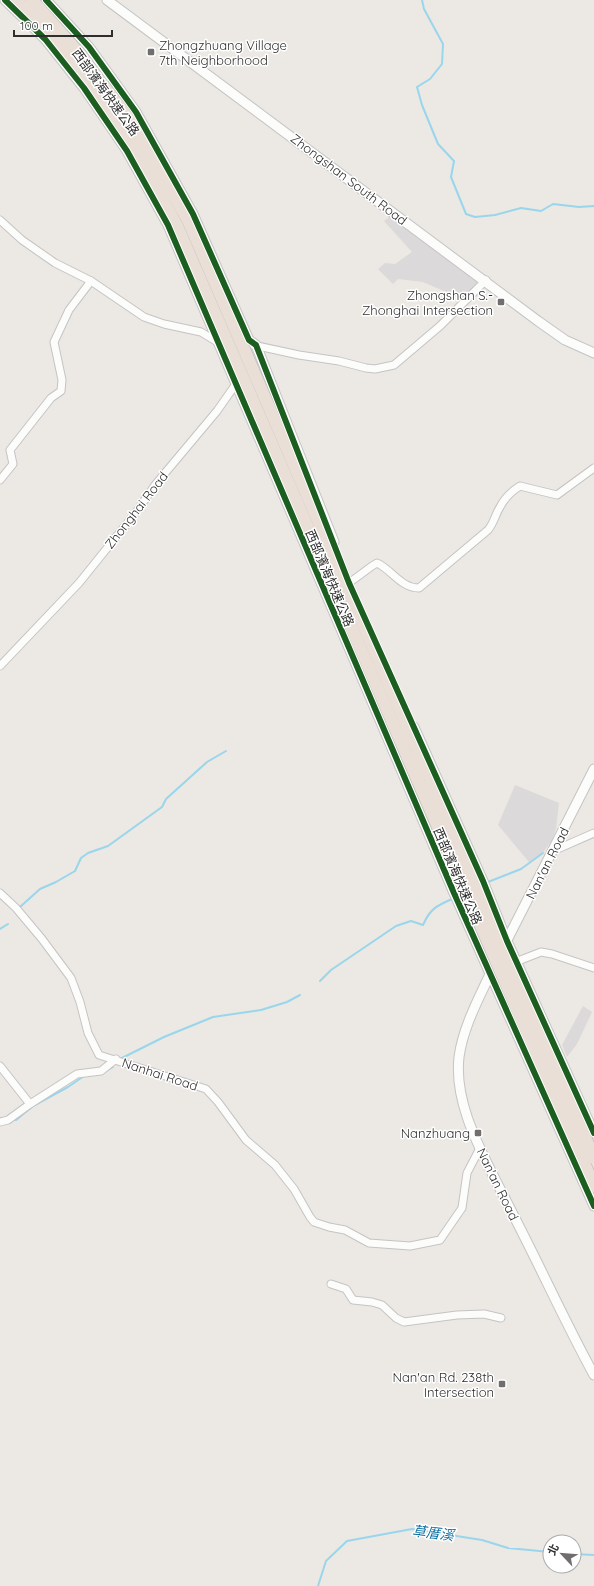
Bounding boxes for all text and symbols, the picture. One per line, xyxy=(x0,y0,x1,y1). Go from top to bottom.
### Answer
scale bar xyxy=(14,12,112,38)
text: 100 m xyxy=(20,18,53,33)
place label: Zhongzhuang Village 7th Neighborhood xyxy=(159,37,287,68)
street label: 西部濱海快速公路 xyxy=(69,45,143,139)
marker: Zhongzhuang Village 7th Neighborhood xyxy=(146,47,156,57)
street label: Zhongshan South Road xyxy=(288,130,410,228)
place label: Zhongshan S.- Zhonghai Intersection xyxy=(362,287,493,318)
marker: Zhongshan S.- Zhonghai Intersection xyxy=(496,297,506,307)
street label: Zhonghai Road xyxy=(101,468,171,552)
street label: 西部濱海快速公路 xyxy=(302,527,358,629)
street label: Nan'an Road xyxy=(522,824,572,902)
street label: 西部濱海快速公路 xyxy=(430,825,486,927)
street label: Nanhai Road xyxy=(120,1054,200,1094)
place label: Nanzhuang xyxy=(401,1125,470,1141)
marker: Nanzhuang xyxy=(473,1128,483,1138)
street label: Nan'an Road xyxy=(474,1145,522,1223)
place label: Nan'an Rd. 238th Intersection xyxy=(392,1369,494,1400)
marker: Nan'an Rd. 238th Intersection xyxy=(497,1379,507,1389)
water label: 草厝溪 xyxy=(411,1522,457,1545)
north arrow xyxy=(542,1534,582,1574)
text: 北 xyxy=(544,1542,562,1558)

